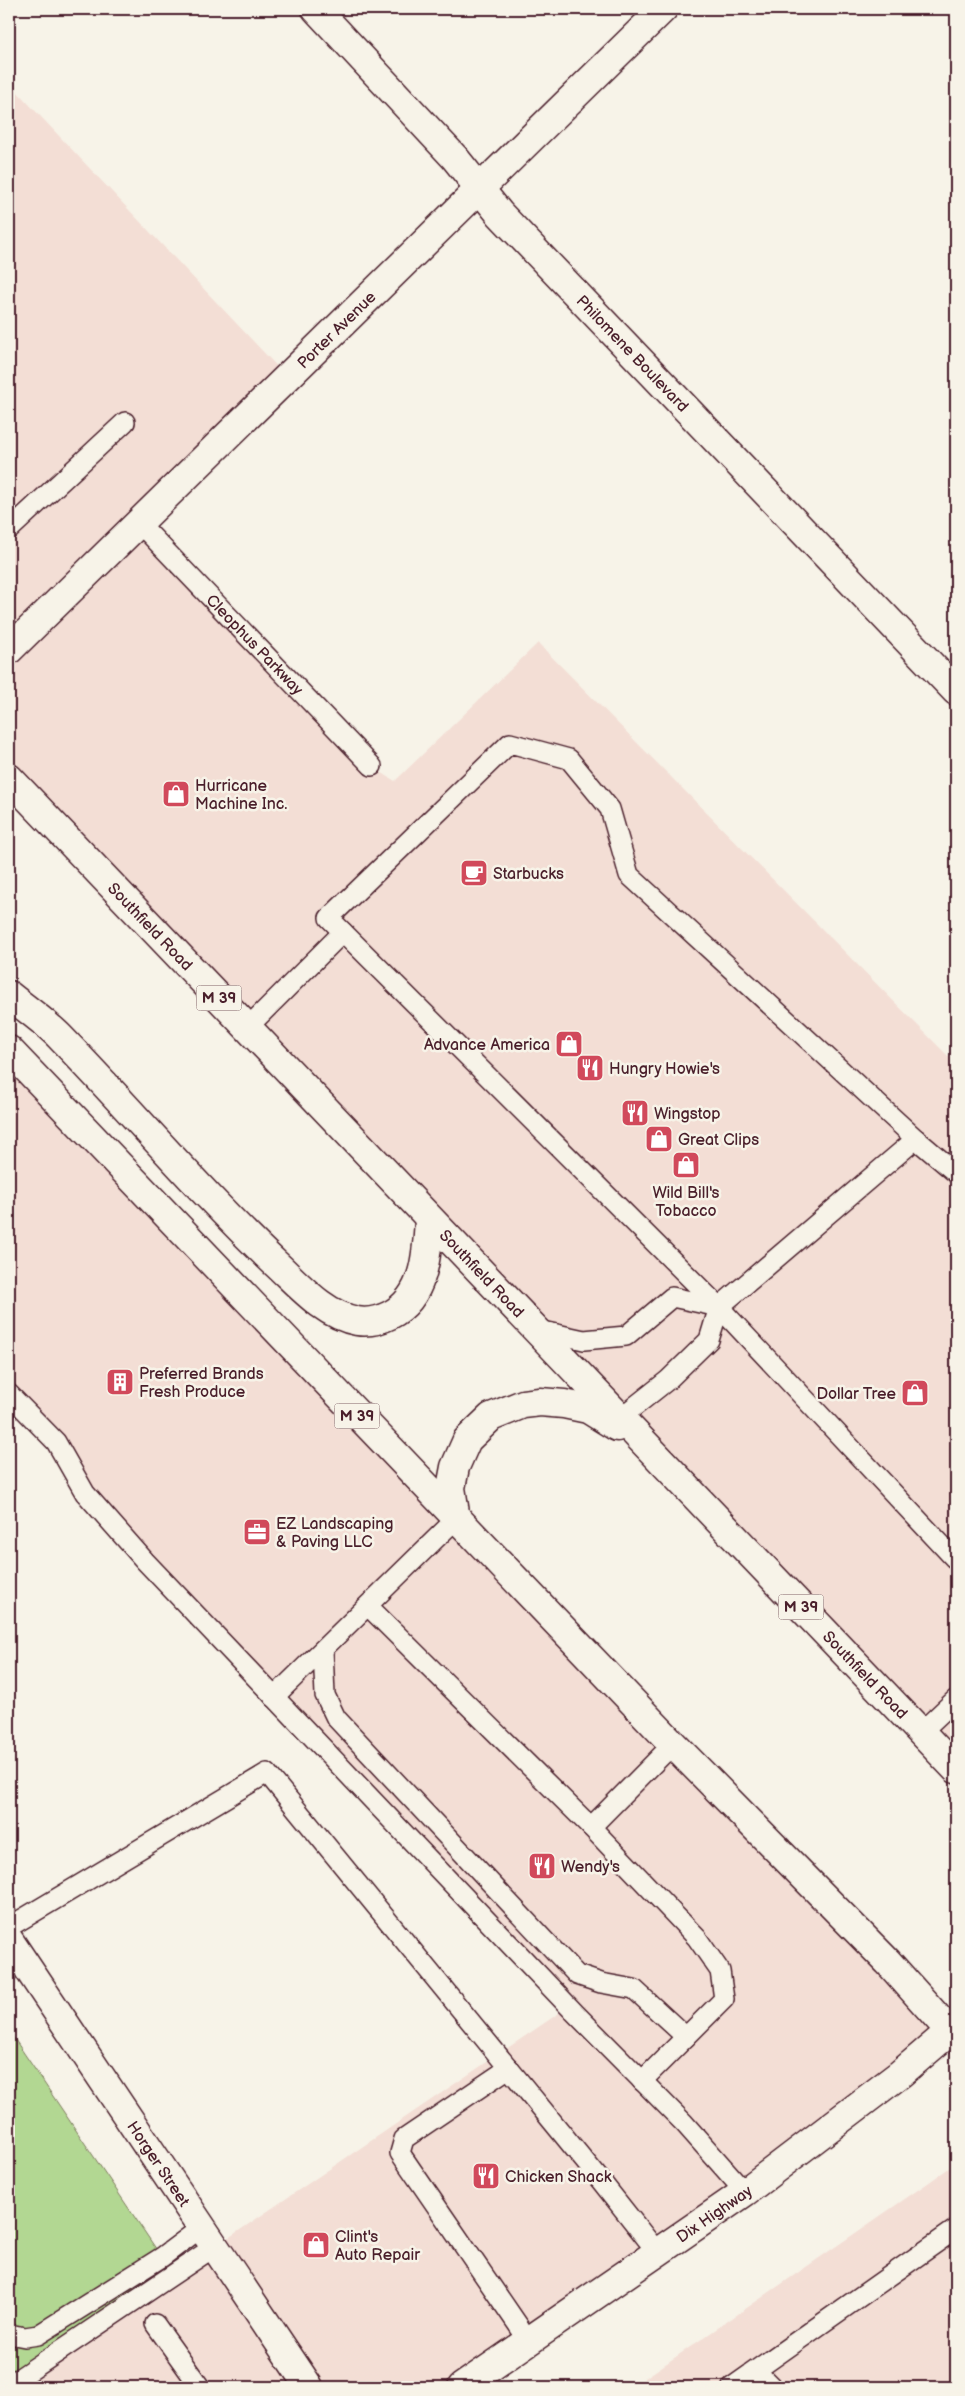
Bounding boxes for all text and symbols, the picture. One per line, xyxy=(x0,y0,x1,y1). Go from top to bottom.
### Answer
street label: Porter Avenue xyxy=(294,288,381,373)
street label: Philomene Boulevard xyxy=(572,292,692,416)
street label: Cleophus Parkway xyxy=(202,591,307,700)
place label: Hurricane Machine Inc. xyxy=(195,777,287,814)
shop icon: Hurricane Machine Inc. xyxy=(161,779,191,809)
cafe icon: Starbucks xyxy=(459,858,489,888)
place label: Starbucks xyxy=(493,865,564,884)
street label: Southfield Road xyxy=(103,879,196,975)
road number: M 39 xyxy=(196,986,242,1010)
shop icon: Advance America xyxy=(554,1029,584,1059)
place label: Advance America xyxy=(424,1036,550,1055)
restaurant icon: Hungry Howie's xyxy=(575,1053,605,1083)
place label: Hungry Howie's xyxy=(609,1060,720,1079)
restaurant icon: Wingstop xyxy=(620,1098,650,1128)
place label: Wingstop xyxy=(654,1105,721,1124)
shop icon: Great Clips xyxy=(644,1124,674,1154)
place label: Great Clips xyxy=(678,1131,759,1150)
shop icon: Wild Bill's Tobacco xyxy=(671,1150,701,1180)
place label: Wild Bill's Tobacco xyxy=(653,1184,719,1221)
street label: Southfield Road xyxy=(435,1226,528,1322)
place label: Preferred Brands Fresh Produce xyxy=(139,1365,264,1402)
building icon: Preferred Brands Fresh Produce xyxy=(105,1367,135,1397)
shop icon: Dollar Tree xyxy=(900,1378,930,1408)
place label: Dollar Tree xyxy=(817,1385,896,1404)
road number: M 39 xyxy=(334,1404,380,1428)
place label: EZ Landscaping & Paving LLC xyxy=(276,1515,393,1552)
office icon: EZ Landscaping & Paving LLC xyxy=(242,1517,272,1547)
road number: M 39 xyxy=(778,1594,824,1620)
street label: Southfield Road xyxy=(818,1628,911,1723)
restaurant icon: Wendy's xyxy=(527,1851,557,1881)
place label: Wendy's xyxy=(561,1858,620,1877)
street label: Horger Street xyxy=(122,2118,193,2211)
restaurant icon: Chicken Shack xyxy=(471,2161,501,2191)
place label: Chicken Shack xyxy=(505,2168,612,2187)
street label: Dix Highway xyxy=(673,2181,757,2247)
place label: Clint's Auto Repair xyxy=(335,2228,420,2265)
shop icon: Clint's Auto Repair xyxy=(301,2230,331,2260)

